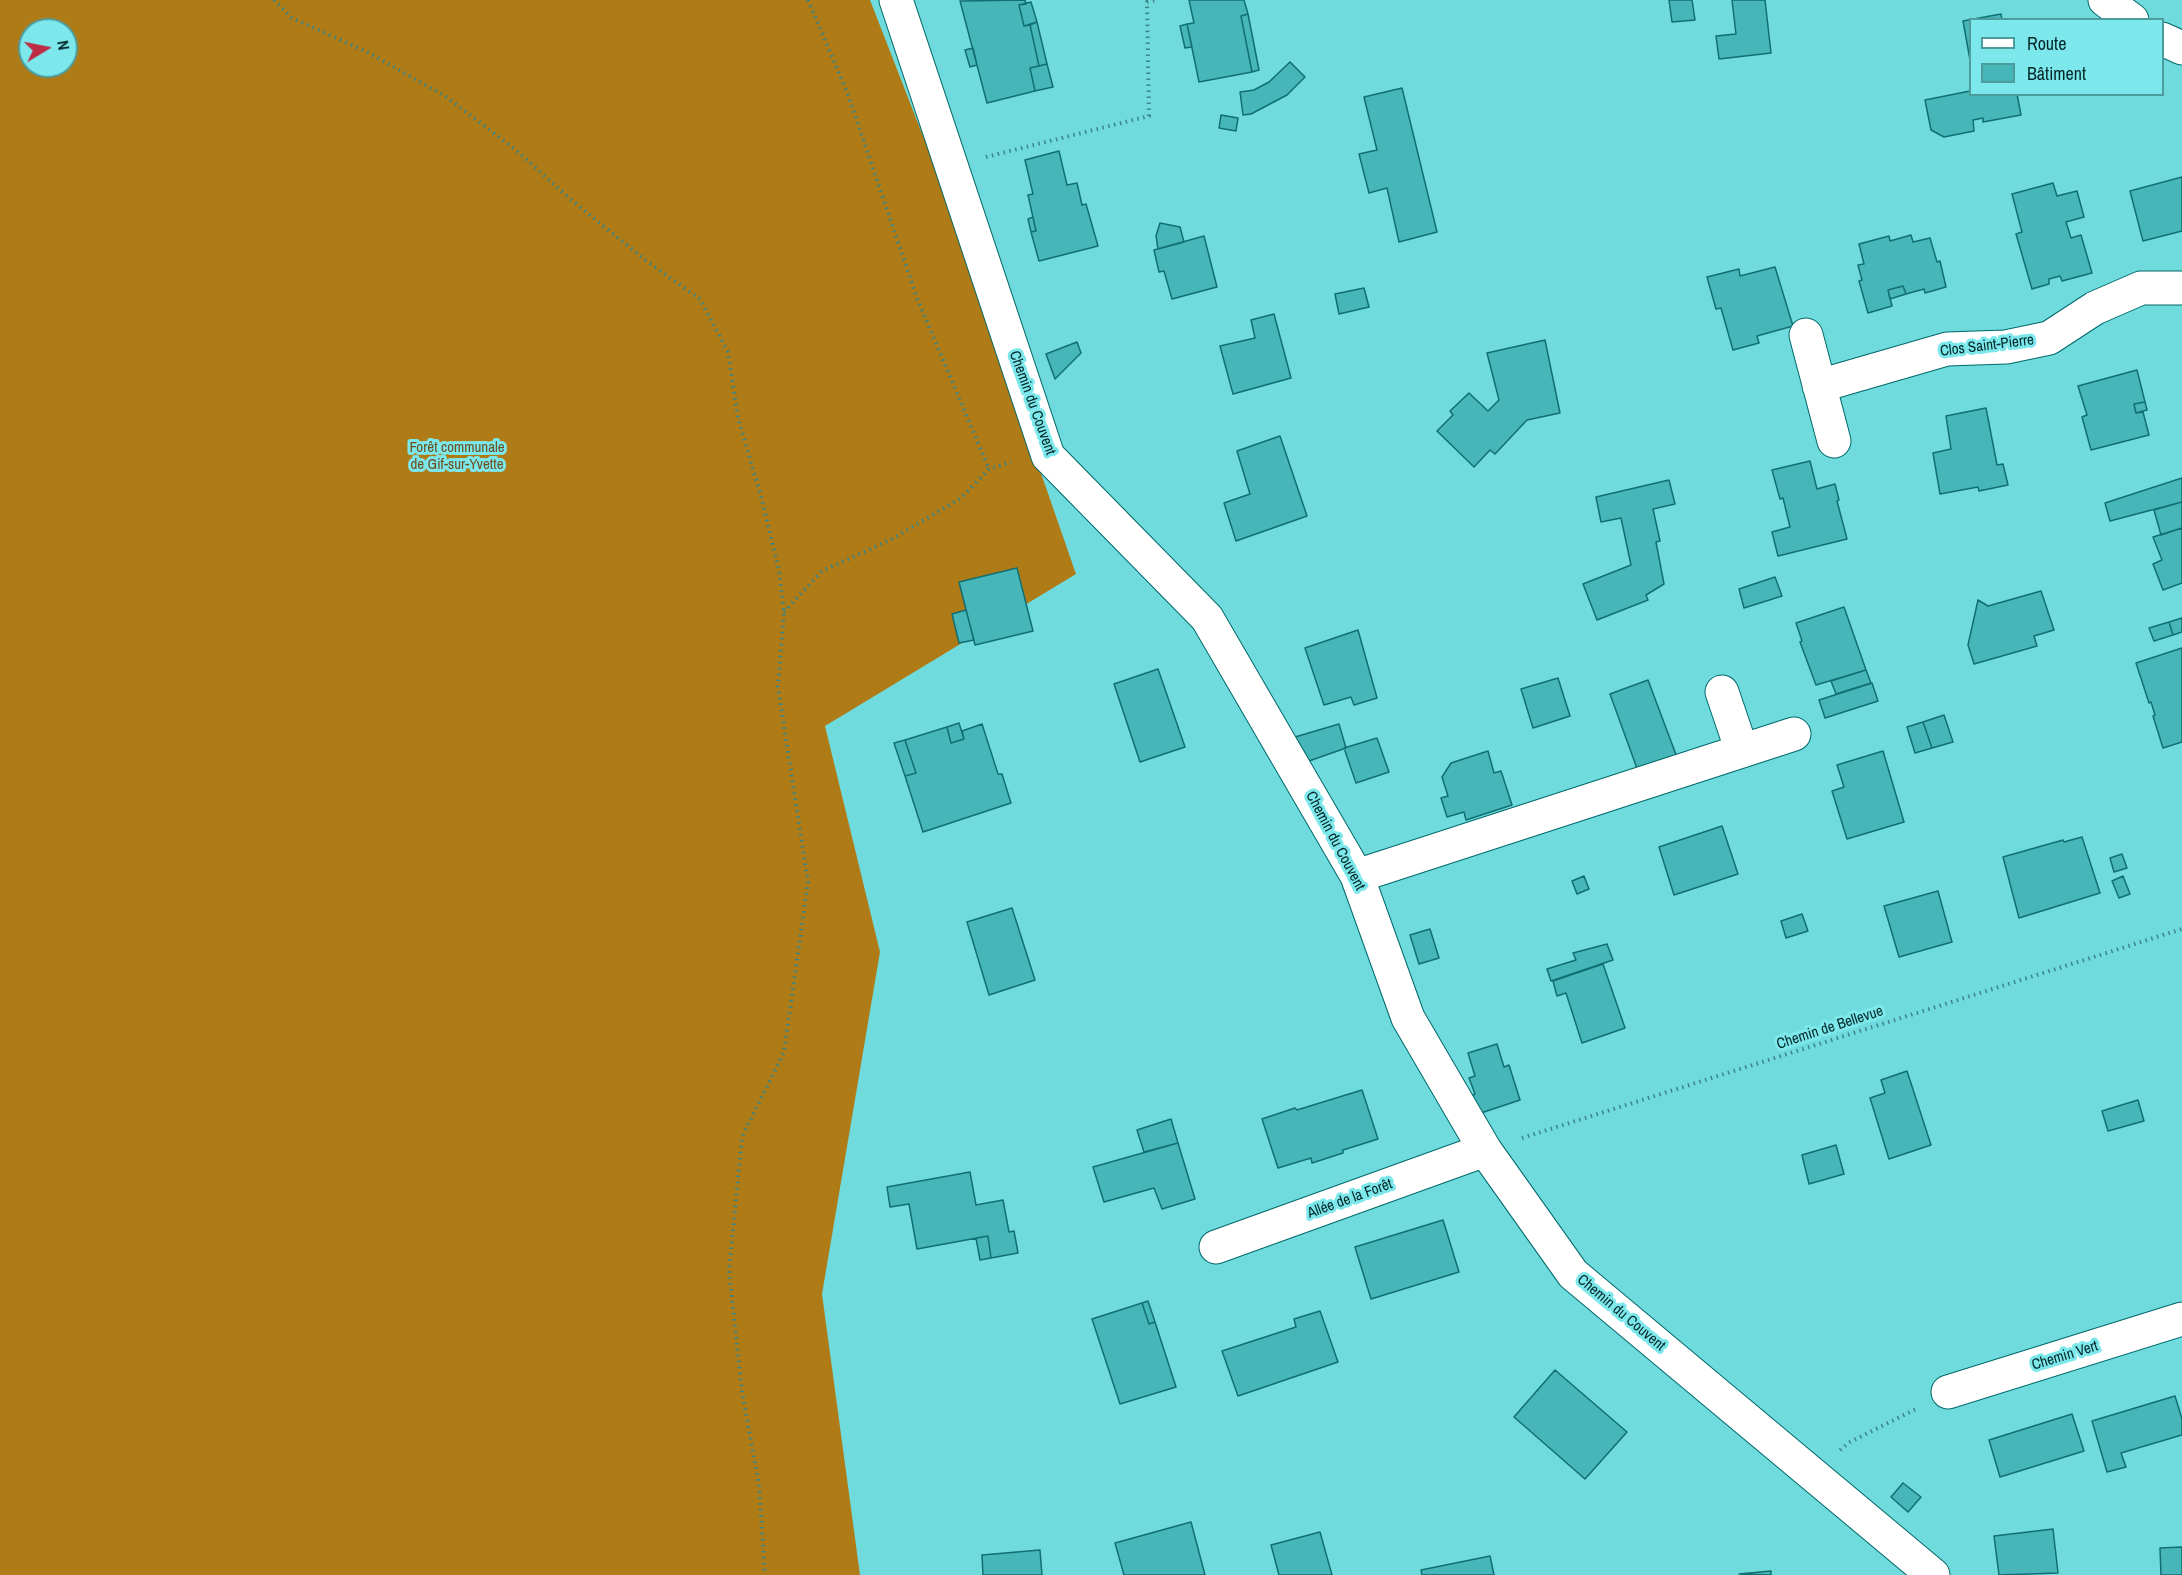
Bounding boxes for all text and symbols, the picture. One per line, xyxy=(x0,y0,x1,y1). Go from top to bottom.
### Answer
north arrow xyxy=(18,18,78,78)
legend xyxy=(1969,18,2164,96)
text: Route xyxy=(2027,31,2066,56)
text: N xyxy=(52,39,75,52)
text: Bâtiment xyxy=(2027,61,2086,86)
street label: Clos Saint-Pierre xyxy=(1939,331,2035,361)
street label: Chemin du Couvent xyxy=(1005,349,1059,457)
park label: Forêt communale de Gif-sur-Yvette xyxy=(409,439,505,474)
street label: Chemin du Couvent xyxy=(1301,788,1369,894)
street label: Chemin de Bellevue xyxy=(1775,1002,1885,1054)
street label: Allée de la Forêt xyxy=(1305,1175,1395,1223)
street label: Chemin du Couvent xyxy=(1573,1271,1669,1355)
street label: Chemin Vert xyxy=(2030,1337,2100,1375)

